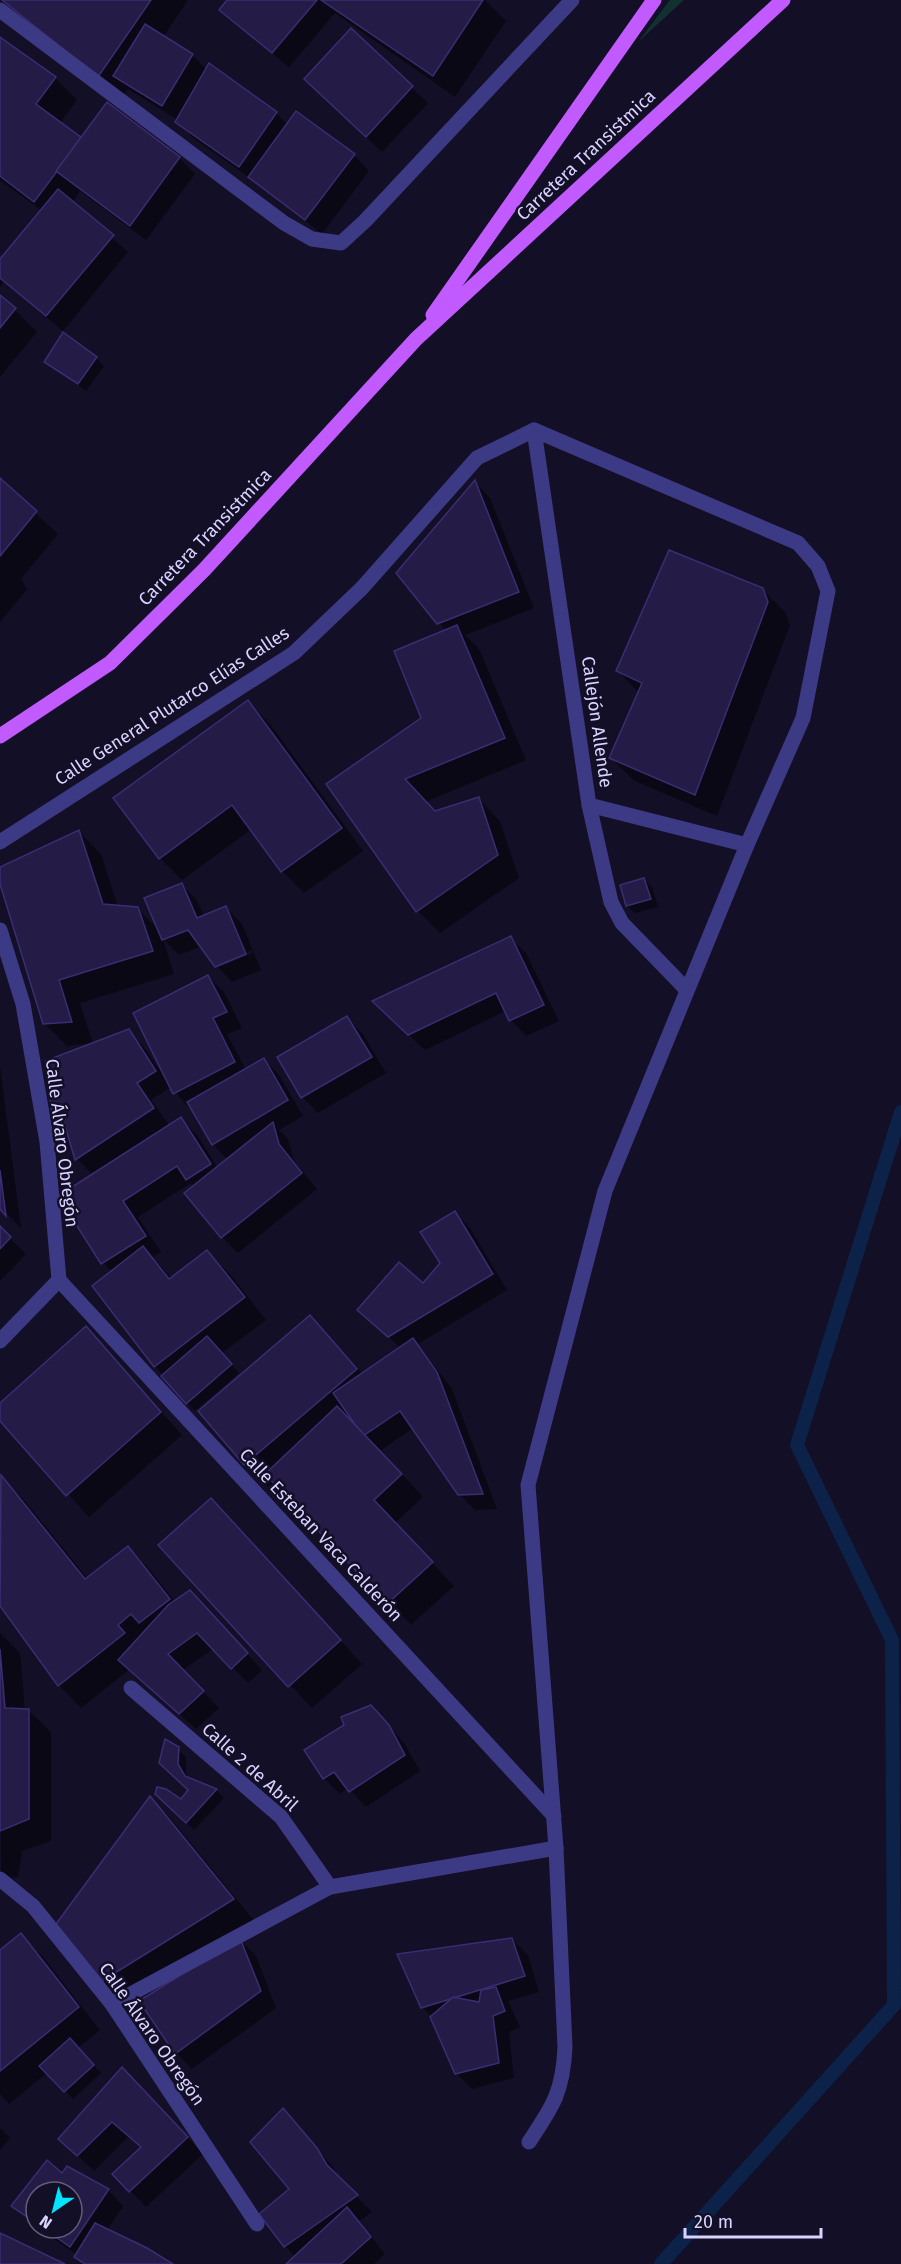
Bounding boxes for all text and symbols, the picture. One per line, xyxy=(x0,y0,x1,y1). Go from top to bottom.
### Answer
street label: Carretera Transistmica xyxy=(512,85,660,225)
street label: Carretera Transistmica xyxy=(134,464,276,610)
street label: Calle General Plutarco Elías Calles xyxy=(51,622,293,790)
street label: Callejón Allende xyxy=(577,655,617,789)
street label: Calle Álvaro Obregón xyxy=(41,1057,84,1228)
street label: Calle Esteban Vaca Calderón xyxy=(235,1444,407,1626)
street label: Calle 2 de Abril xyxy=(197,1718,303,1816)
street label: Calle Álvaro Obregón xyxy=(94,1958,210,2110)
north arrow xyxy=(24,2180,84,2240)
scale bar xyxy=(685,2201,822,2239)
text: N xyxy=(36,2211,55,2233)
text: 20 m xyxy=(694,2211,733,2233)

